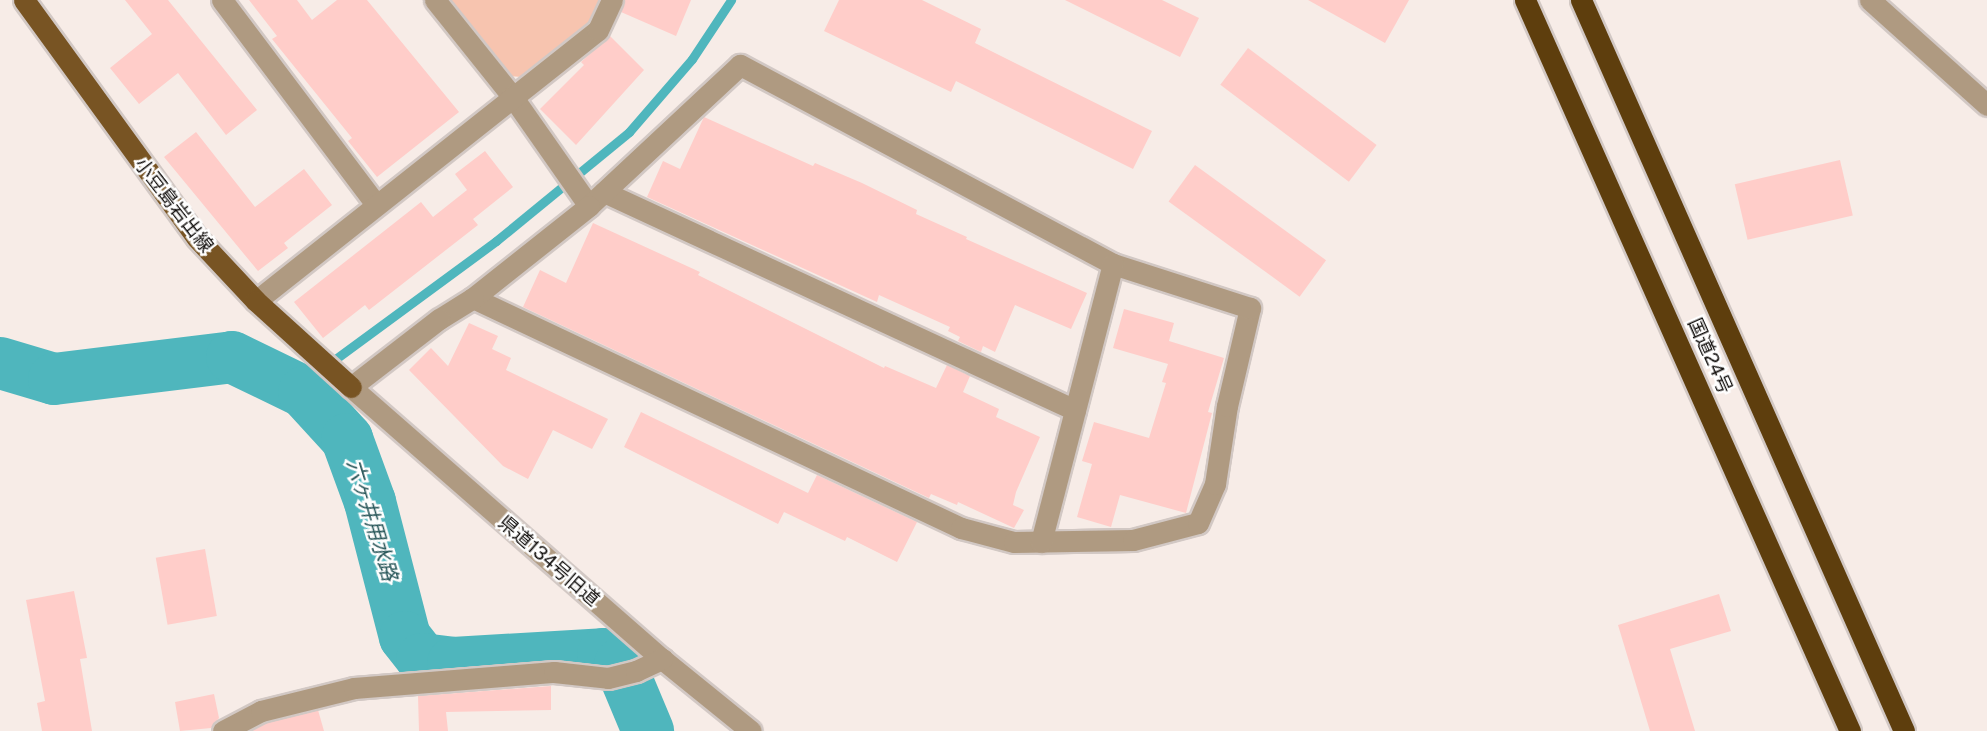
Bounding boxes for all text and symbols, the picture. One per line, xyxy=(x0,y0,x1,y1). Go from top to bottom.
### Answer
street label: 小豆島岩出線 xyxy=(130,153,218,257)
street label: 国道24号 xyxy=(1683,315,1737,397)
water label: 六ヶ井用水路 xyxy=(342,456,402,584)
street label: 県道134号旧道 xyxy=(494,511,604,611)

